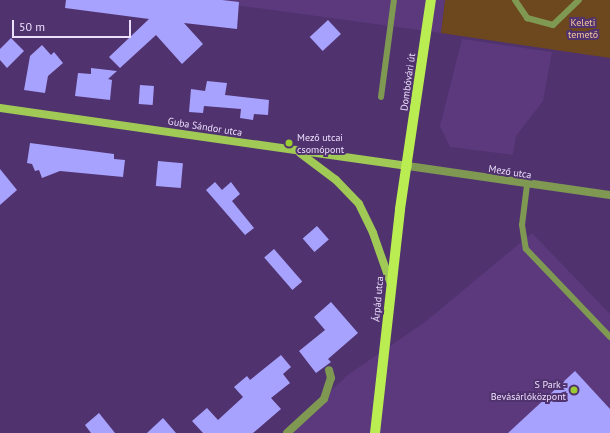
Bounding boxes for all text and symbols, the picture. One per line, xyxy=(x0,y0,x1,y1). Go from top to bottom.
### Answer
scale bar xyxy=(14,12,133,38)
park label: Keleti temető xyxy=(568,16,598,40)
text: 50 m xyxy=(19,19,45,34)
street label: Dombóvári út xyxy=(398,52,418,112)
street label: Guba Sándor utca xyxy=(167,115,243,139)
place label: Mező utcai csomópont xyxy=(297,131,344,154)
marker: Mező utcai csomópont xyxy=(284,138,294,148)
street label: Mező utca xyxy=(488,163,532,181)
street label: Árpád utca xyxy=(370,276,386,322)
place label: S Park - Bevásárlóközpont xyxy=(491,378,566,402)
marker: S Park - Bevásárlóközpont xyxy=(569,385,579,395)

